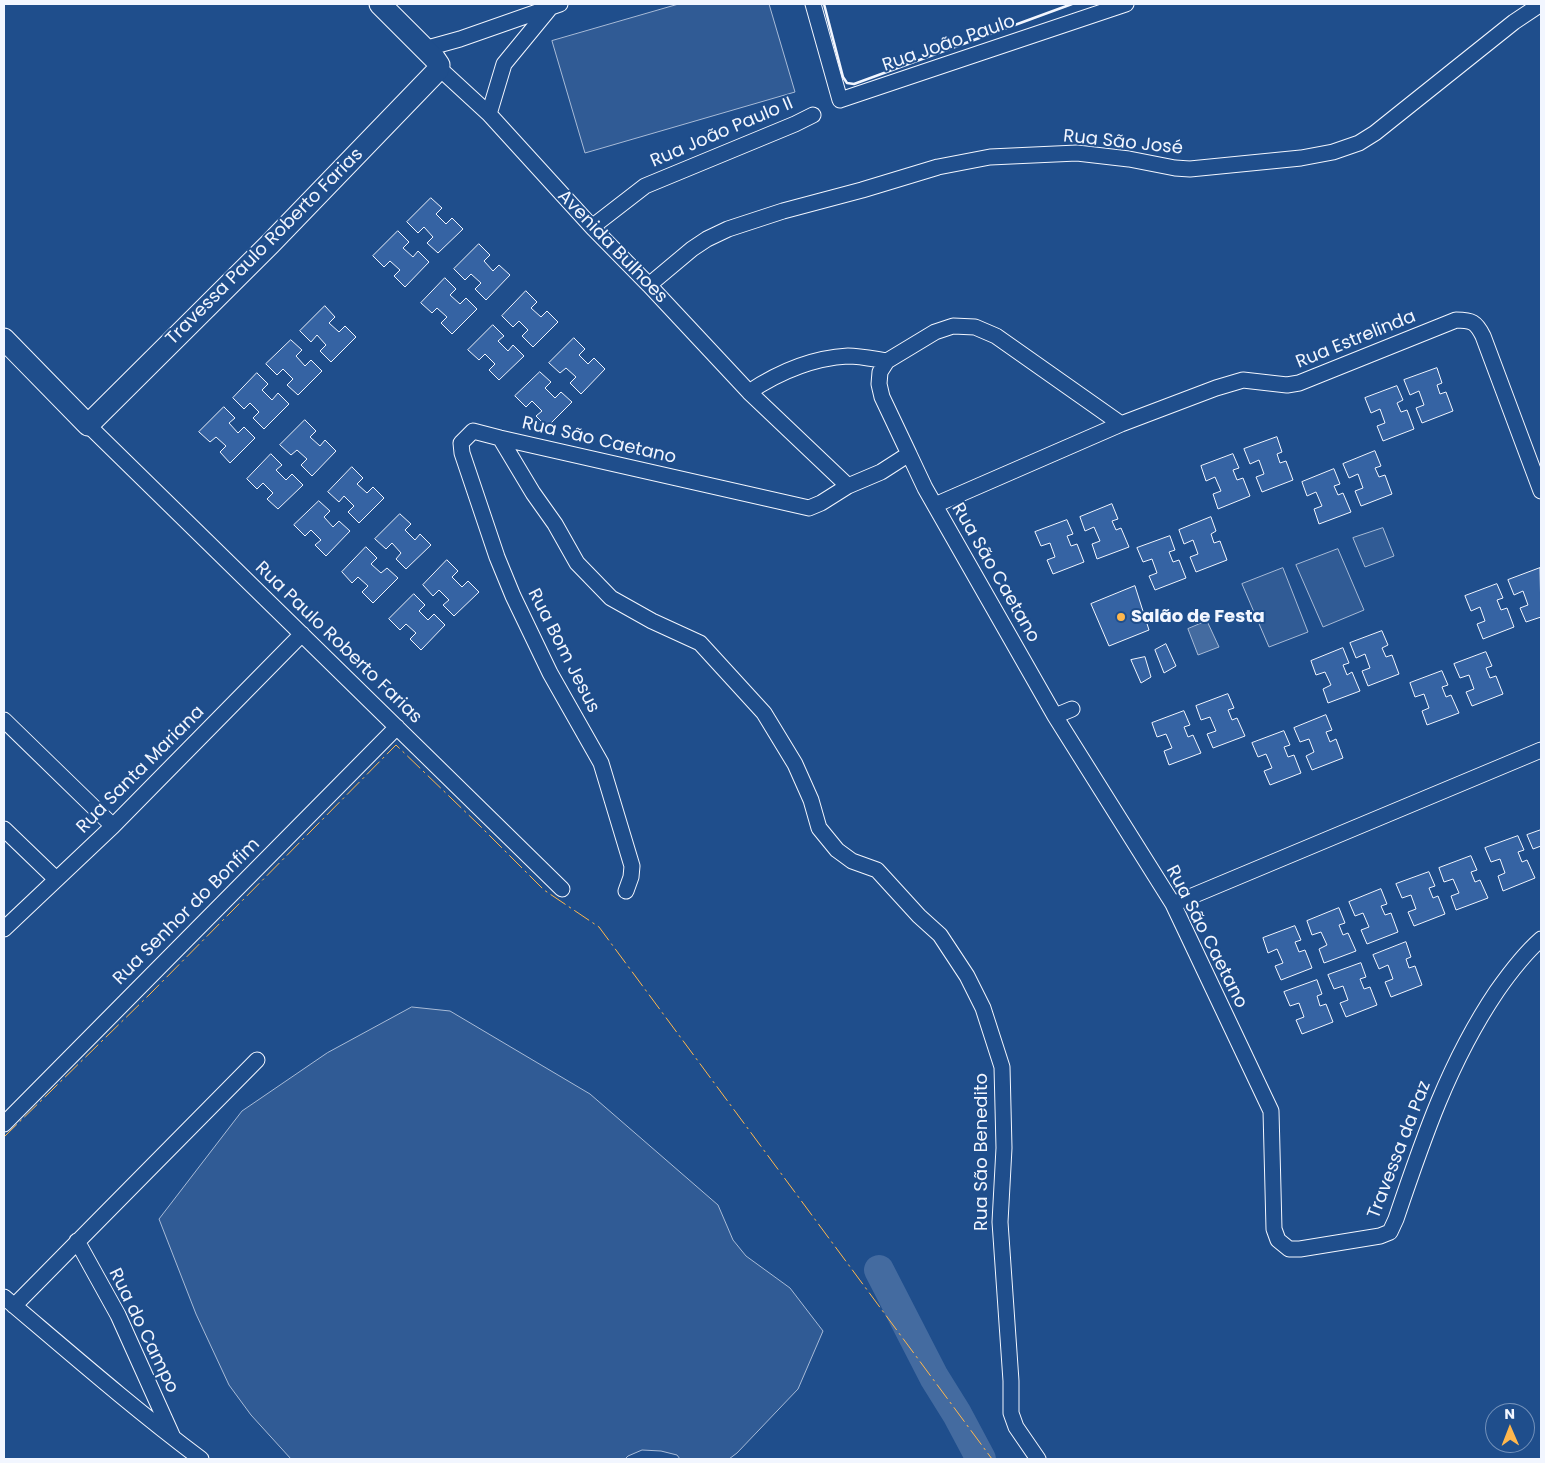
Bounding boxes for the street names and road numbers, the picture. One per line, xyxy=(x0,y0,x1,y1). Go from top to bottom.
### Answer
street label: Rua João Paulo xyxy=(880,11,1018,77)
street label: Rua João Paulo II xyxy=(647,93,797,173)
street label: Rua São José xyxy=(1062,126,1184,160)
street label: Travessa Paulo Roberto Farias xyxy=(162,144,368,350)
street label: Avenida Bulhoes xyxy=(552,186,672,308)
street label: Rua Estrelinda xyxy=(1293,306,1419,374)
street label: Rua São Caetano xyxy=(520,413,678,469)
street label: Rua São Caetano xyxy=(946,499,1044,647)
street label: Rua Paulo Roberto Farias xyxy=(250,558,426,728)
street label: Rua Bom Jesus xyxy=(522,585,604,717)
street label: Rua Santa Mariana xyxy=(73,702,209,838)
street label: Rua Senhor do Bonfim xyxy=(109,834,265,990)
street label: Rua São Caetano xyxy=(1161,862,1251,1012)
street label: Rua São Benedito xyxy=(971,1073,993,1231)
street label: Travessa da Paz xyxy=(1364,1078,1436,1222)
street label: Rua do Campo xyxy=(103,1265,183,1397)

